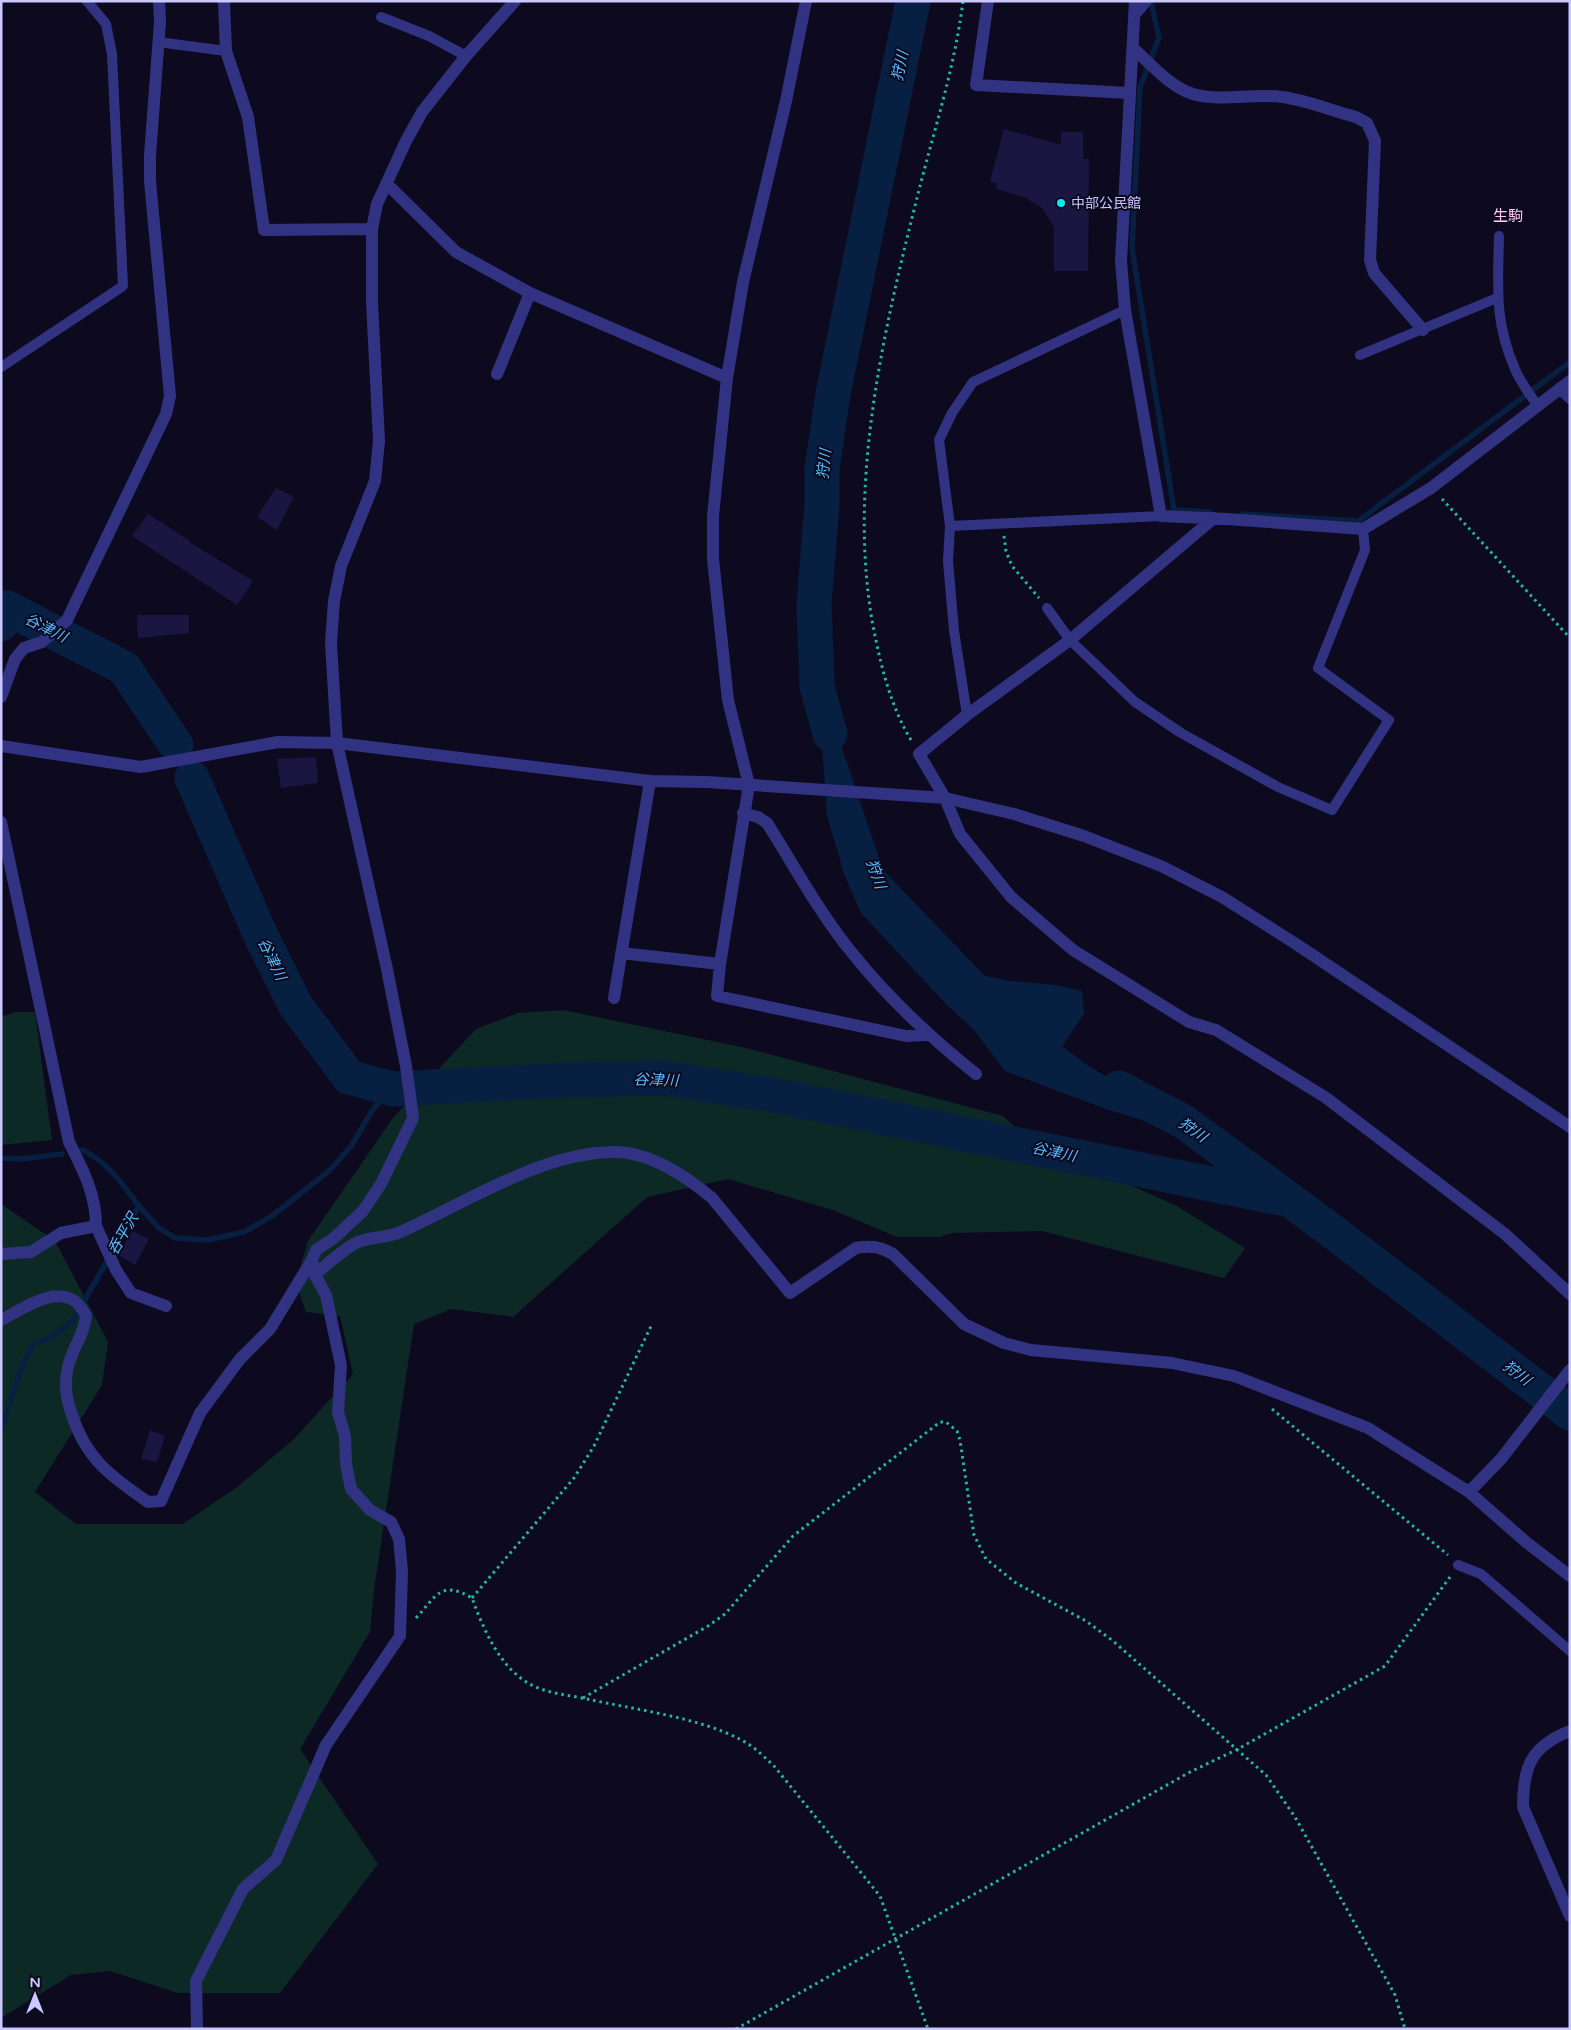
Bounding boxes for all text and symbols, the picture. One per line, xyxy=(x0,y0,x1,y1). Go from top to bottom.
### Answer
water label: 狩川 xyxy=(888,48,912,83)
place label: 中部公民館 xyxy=(1071,195,1141,212)
marker: 中部公民館 xyxy=(1055,197,1067,209)
district label: 生駒 xyxy=(1493,207,1523,225)
water label: 狩川 xyxy=(813,446,835,480)
water label: 谷津川 xyxy=(22,610,72,647)
water label: 狩川 xyxy=(862,857,890,893)
water label: 谷津川 xyxy=(254,935,291,985)
water label: 谷津川 xyxy=(633,1070,681,1090)
water label: 狩川 xyxy=(1176,1114,1212,1147)
water label: 谷津川 xyxy=(1030,1139,1080,1166)
water label: 呑平沢 xyxy=(104,1208,143,1258)
water label: 狩川 xyxy=(1500,1357,1536,1390)
north arrow xyxy=(10,1970,60,2020)
text: N xyxy=(29,1974,41,1991)

